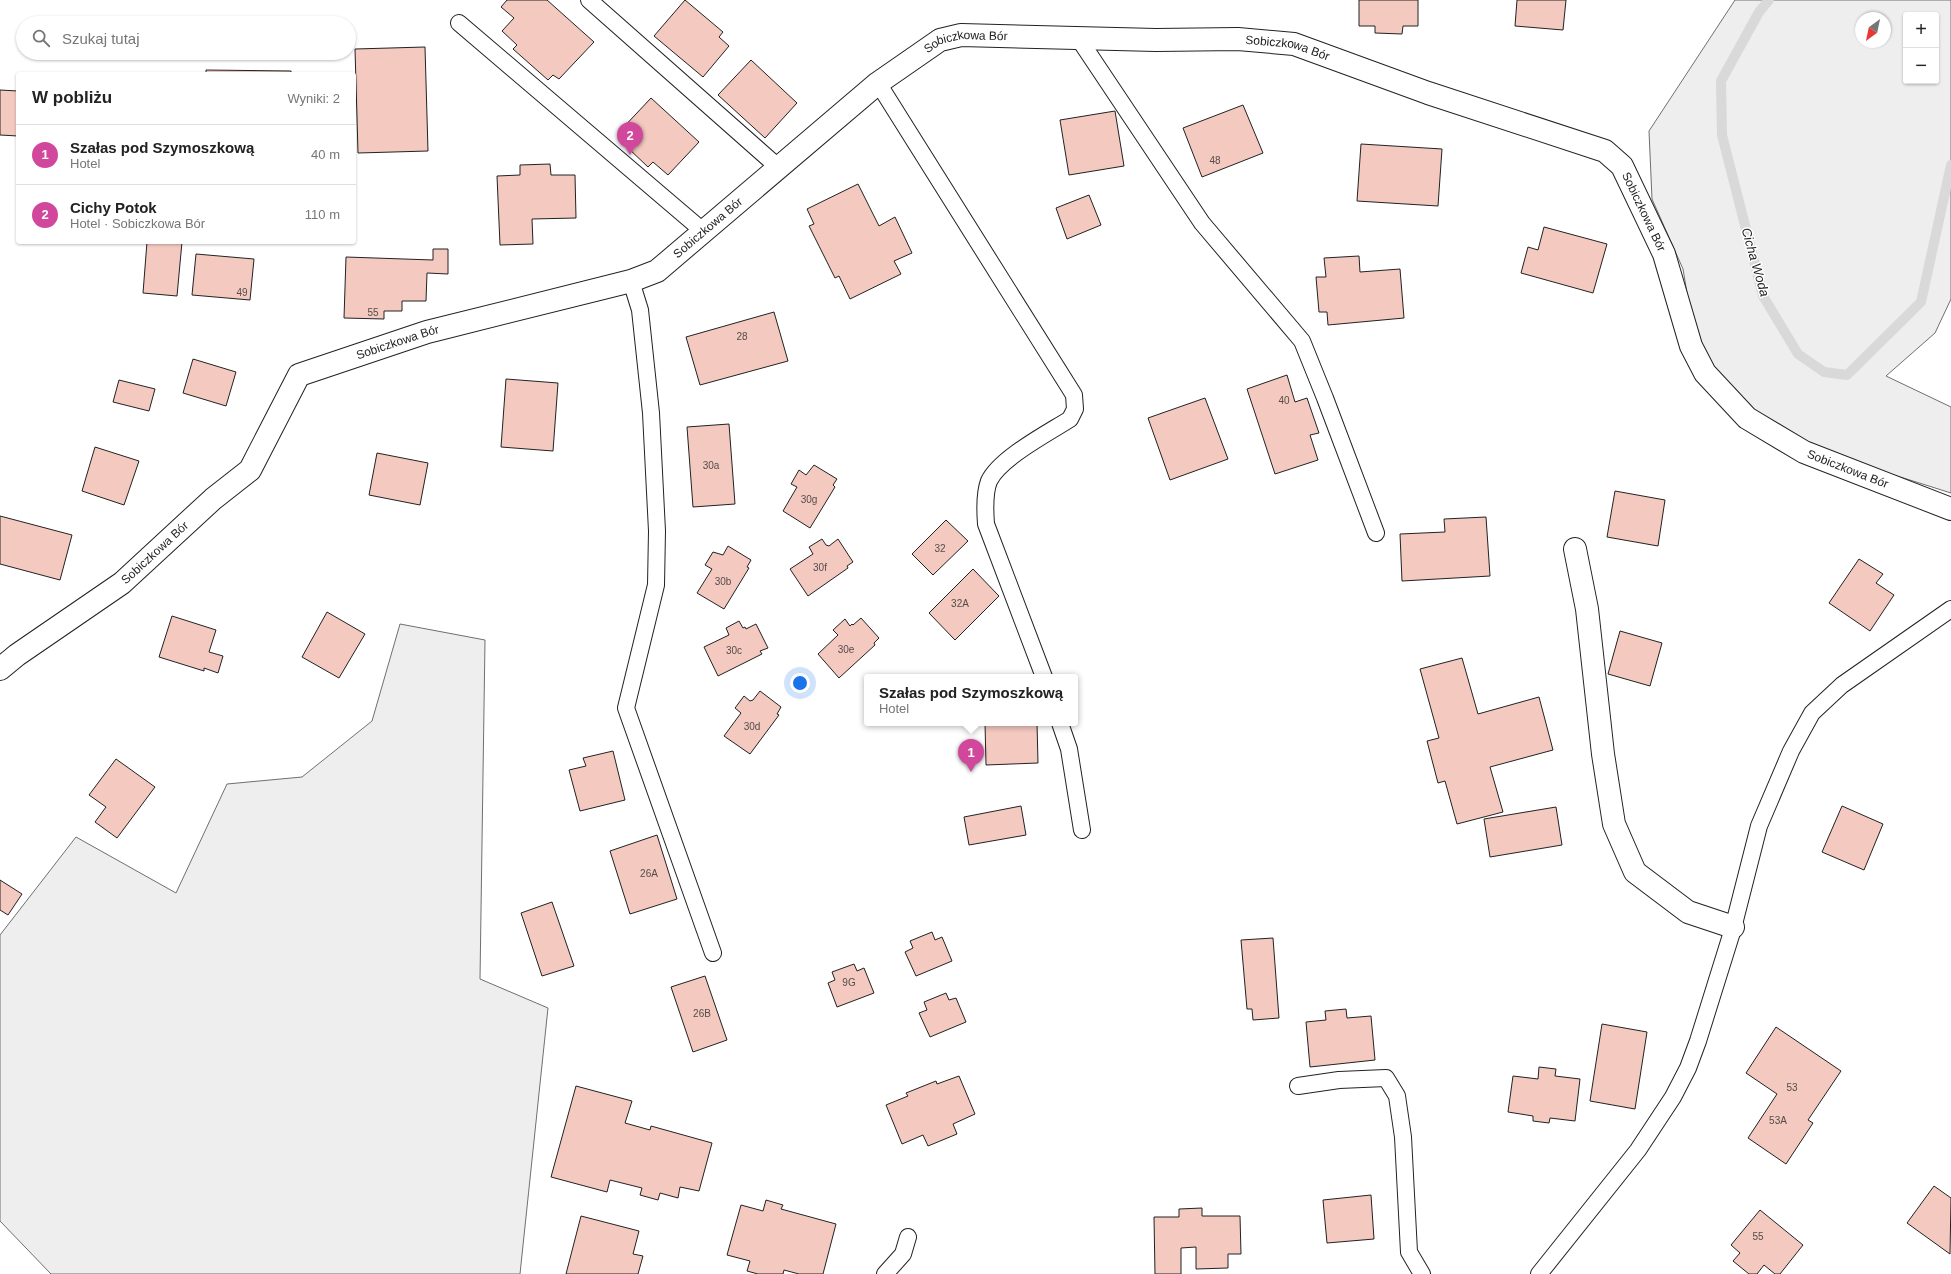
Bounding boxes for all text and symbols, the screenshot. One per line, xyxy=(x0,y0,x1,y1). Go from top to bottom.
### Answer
north arrow xyxy=(1855,12,1891,48)
map controls xyxy=(1903,12,1939,84)
button: + xyxy=(1903,12,1939,48)
search box xyxy=(16,16,356,60)
icon: search xyxy=(30,27,52,49)
street label: Sobiczkowa Bór xyxy=(921,27,1008,56)
text: Szukaj tutaj xyxy=(62,30,140,47)
street label: Sobiczkowa Bór xyxy=(1245,33,1331,63)
button: − xyxy=(1903,48,1939,84)
text: W pobliżu xyxy=(32,88,112,107)
text: Wyniki: 2 xyxy=(287,91,340,106)
pin: 2 xyxy=(617,122,643,155)
text: Szałas pod Szymoszkową xyxy=(70,139,254,156)
text: 1 xyxy=(41,147,49,162)
text: 40 m xyxy=(311,147,340,162)
house number: 48 xyxy=(1209,155,1221,166)
text: Hotel xyxy=(70,156,100,171)
street label: Sobiczkowa Bór xyxy=(1619,170,1669,254)
street label: Sobiczkowa Bór xyxy=(670,195,745,261)
text: Cichy Potok xyxy=(70,199,157,216)
text: 2 xyxy=(41,207,49,222)
text: 110 m xyxy=(305,207,340,222)
text: Hotel · Sobiczkowa Bór xyxy=(70,216,205,231)
water label: Cicha Woda xyxy=(1739,226,1772,298)
house number: 49 xyxy=(236,287,248,298)
house number: 55 xyxy=(367,307,379,318)
street label: Sobiczkowa Bór xyxy=(354,322,440,362)
house number: 28 xyxy=(736,331,748,342)
house number: 40 xyxy=(1278,395,1290,406)
street label: Sobiczkowa Bór xyxy=(1805,447,1890,491)
house number: 30a xyxy=(703,460,720,471)
house number: 30g xyxy=(801,494,817,505)
street label: Sobiczkowa Bór xyxy=(118,518,191,587)
house number: 32 xyxy=(934,543,946,554)
house number: 30f xyxy=(813,562,827,573)
house number: 30b xyxy=(715,576,732,587)
house number: 32A xyxy=(951,598,969,609)
house number: 30e xyxy=(838,644,855,655)
house number: 30c xyxy=(726,645,742,656)
your location xyxy=(790,673,810,693)
popup xyxy=(864,674,1078,726)
text: Szałas pod Szymoszkową xyxy=(879,684,1063,701)
text: Hotel xyxy=(879,701,909,716)
house number: 30d xyxy=(744,721,760,732)
pin: 1 xyxy=(958,739,984,772)
house number: 26A xyxy=(640,868,658,879)
house number: 9G xyxy=(842,977,856,988)
house number: 26B xyxy=(693,1008,711,1019)
house number: 53 xyxy=(1786,1082,1798,1093)
house number: 53A xyxy=(1769,1115,1787,1126)
house number: 55 xyxy=(1752,1231,1764,1242)

